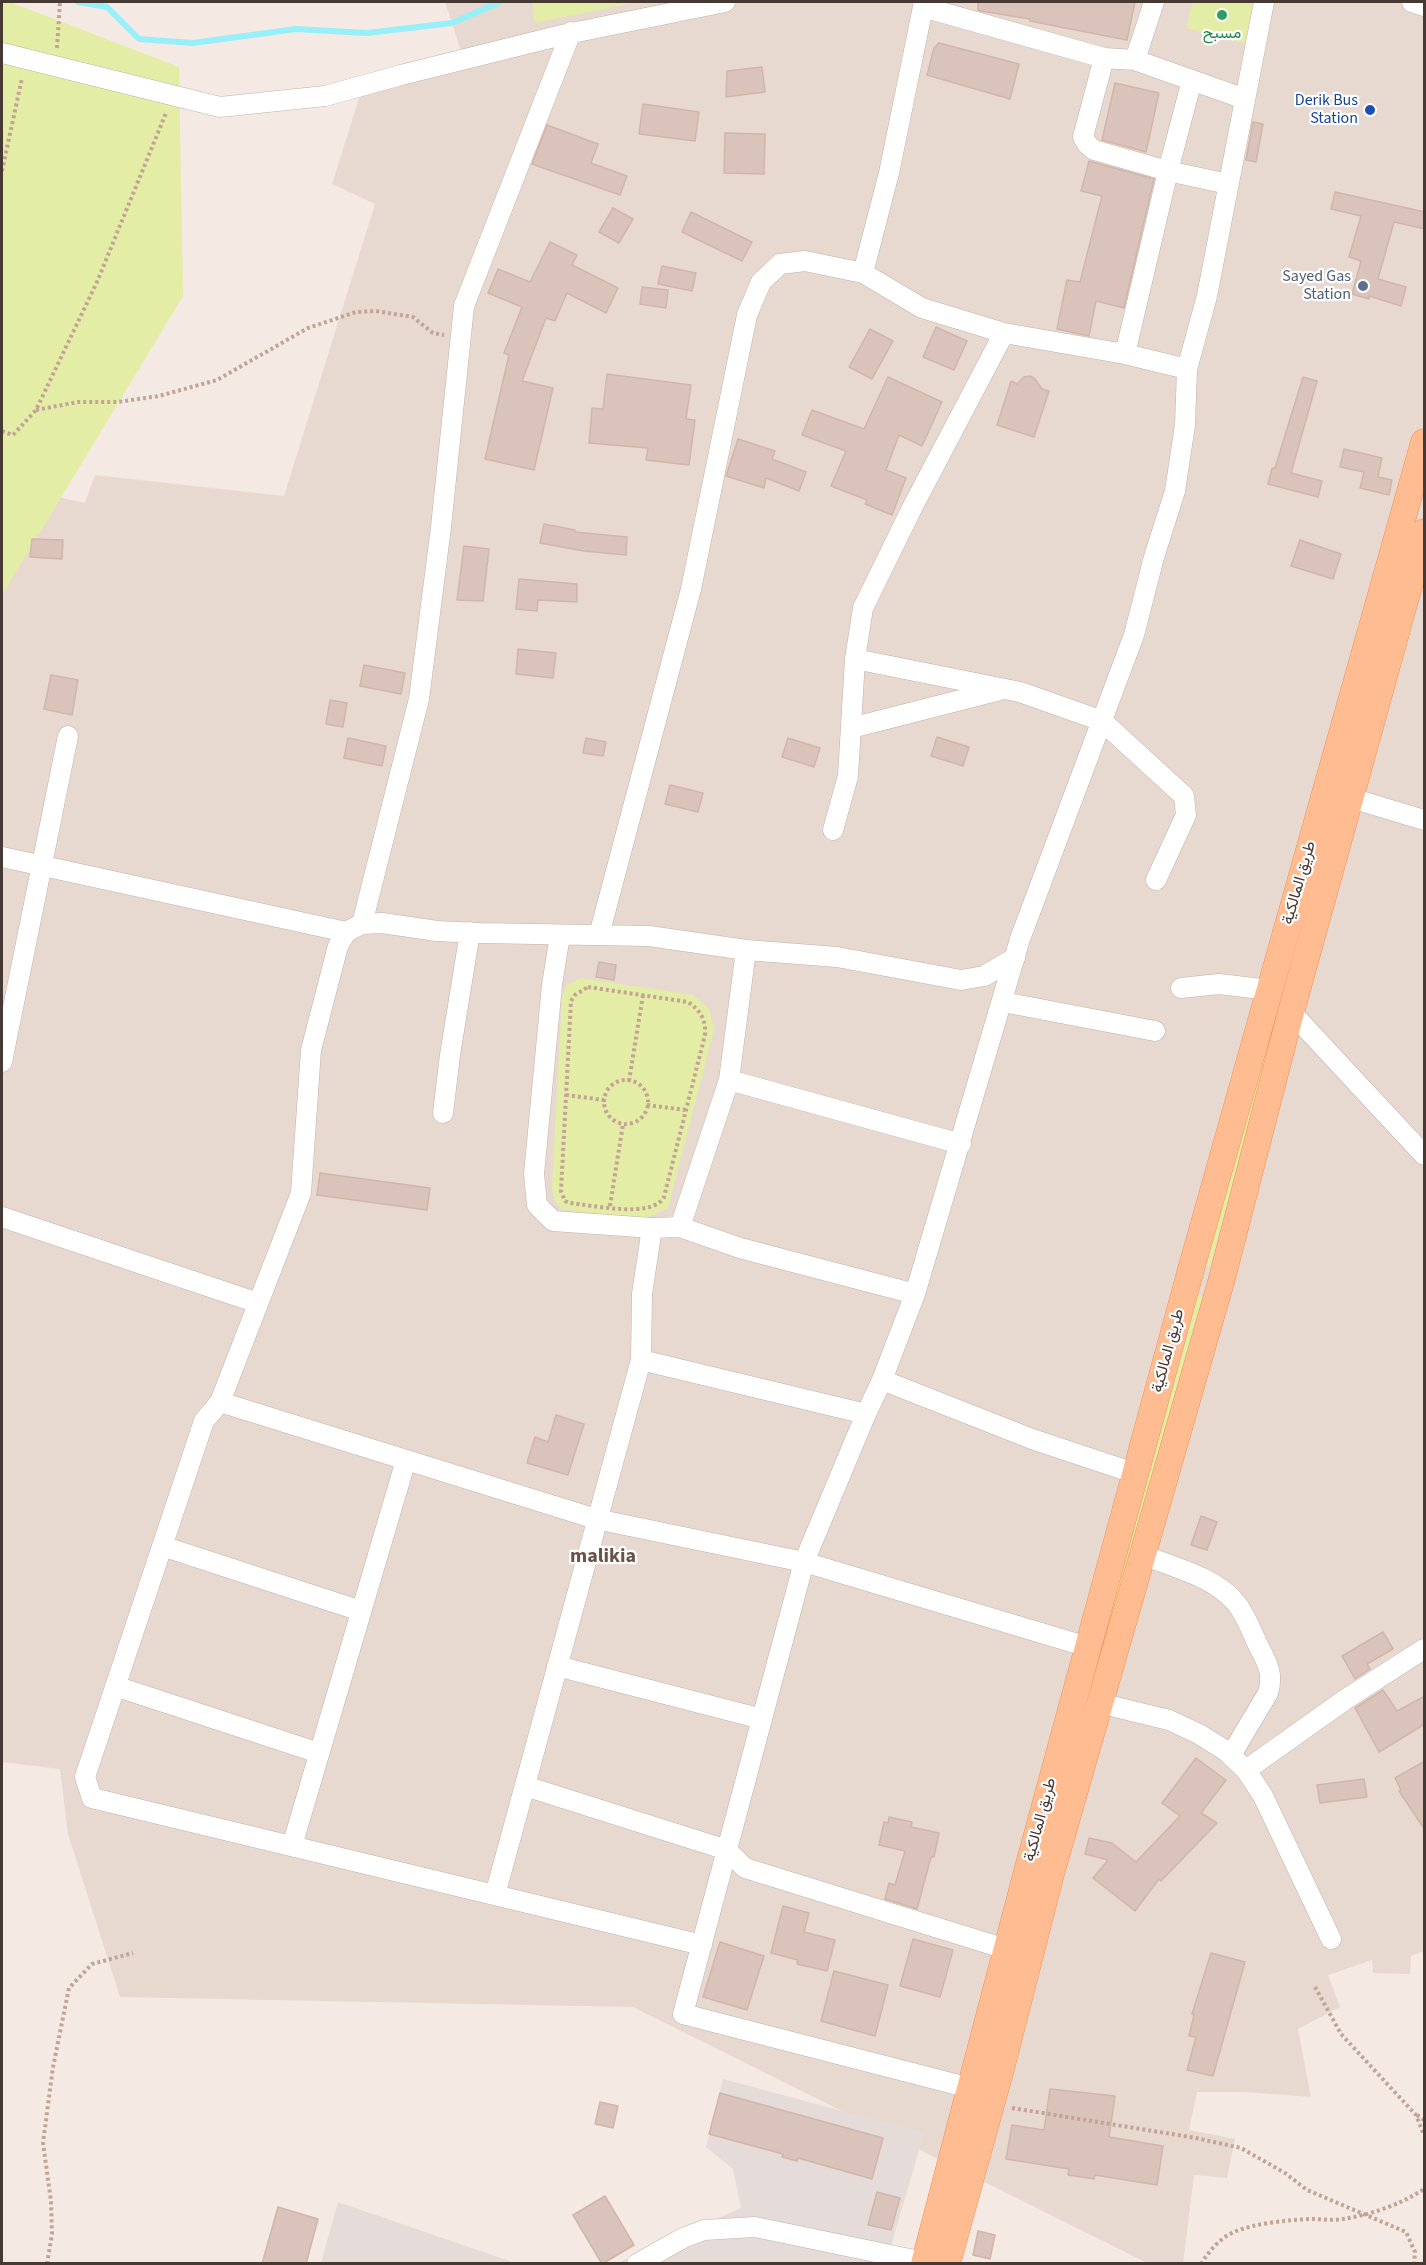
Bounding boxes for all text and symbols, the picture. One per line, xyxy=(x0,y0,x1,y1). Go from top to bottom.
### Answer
marker: مسبح xyxy=(1215,8,1229,22)
place label: مسبح xyxy=(1203,24,1241,44)
place label: Derik Bus Station xyxy=(1295,91,1358,129)
marker: Derik Bus Station xyxy=(1363,103,1377,117)
place label: Sayed Gas Station xyxy=(1282,267,1351,305)
marker: Sayed Gas Station xyxy=(1356,279,1370,293)
street label: طريق المالكية xyxy=(1279,839,1321,927)
street label: طريق المالكية xyxy=(1149,1307,1189,1395)
district label: malikia xyxy=(570,1546,636,1570)
street label: طريق المالكية xyxy=(1021,1776,1061,1864)

